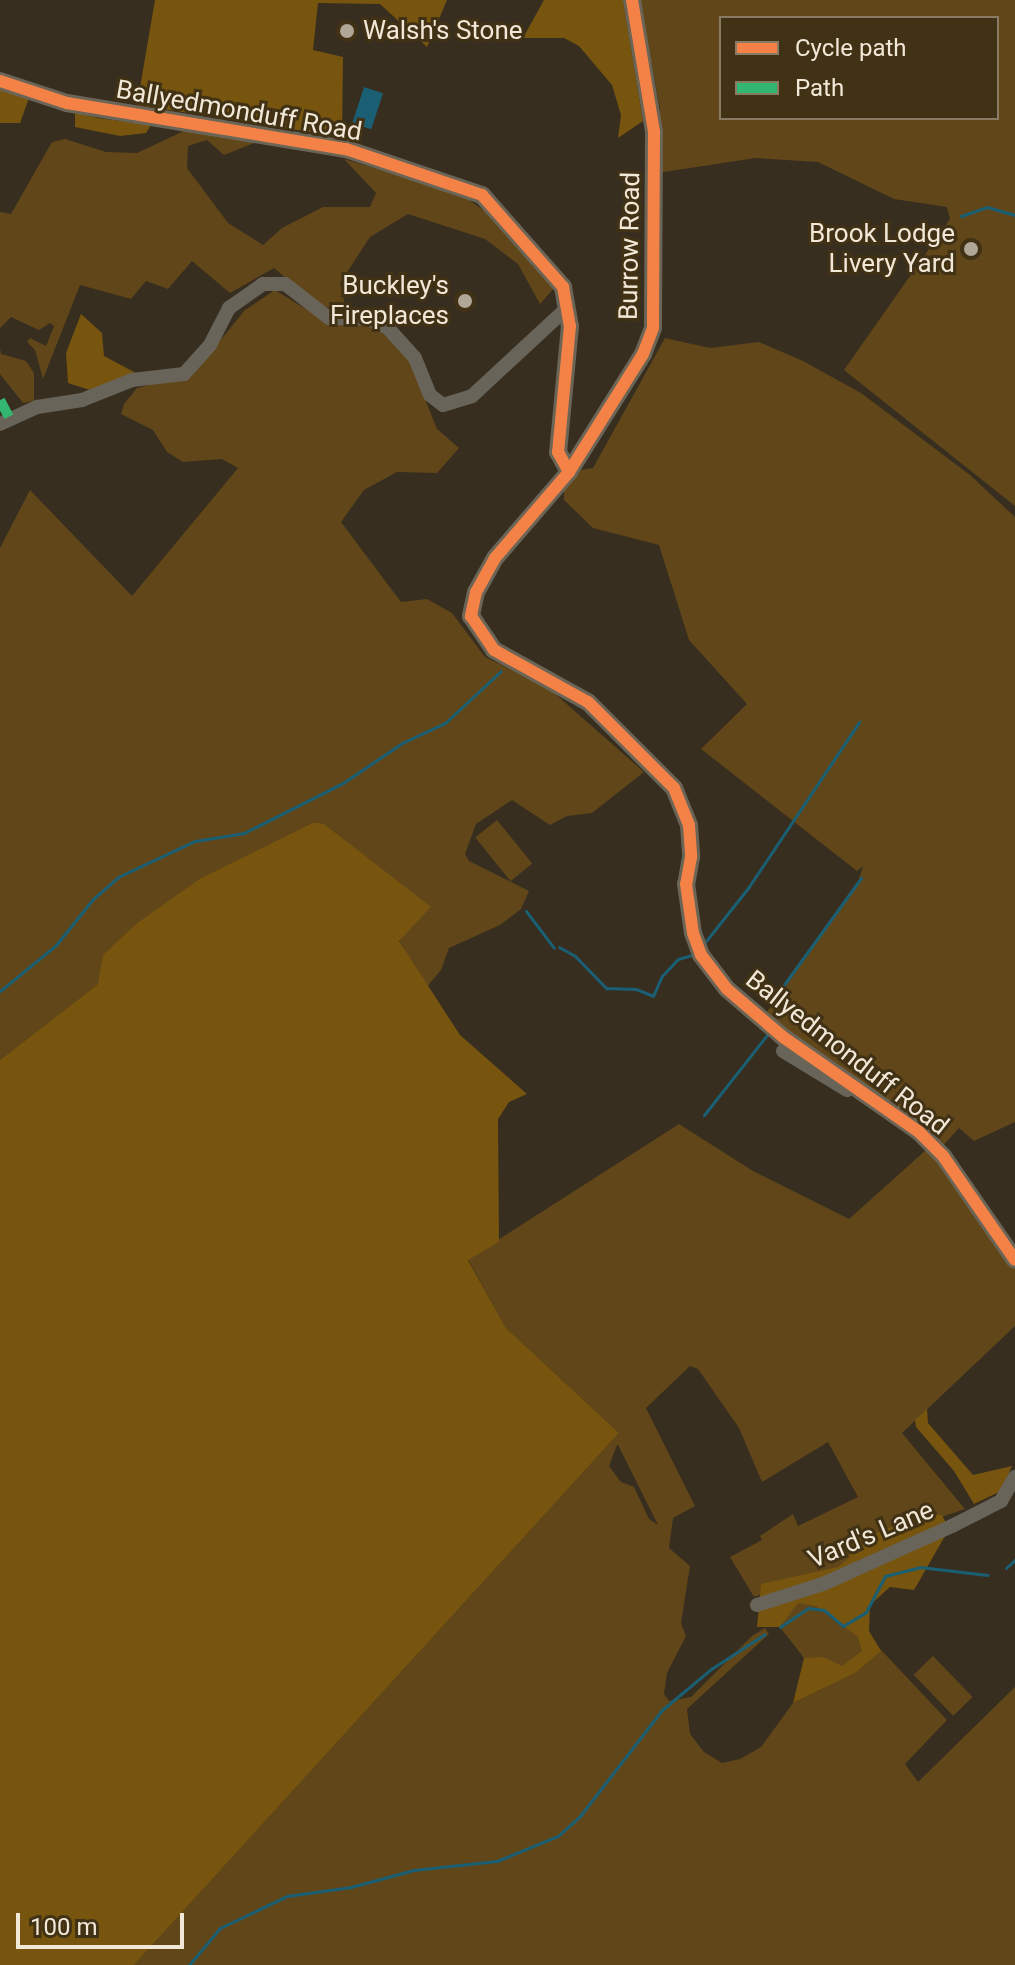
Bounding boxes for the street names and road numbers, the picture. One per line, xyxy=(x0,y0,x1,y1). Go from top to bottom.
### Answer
street label: Ballyedmonduff Road xyxy=(114,74,364,148)
street label: Burrow Road xyxy=(613,172,647,320)
street label: Ballyedmonduff Road xyxy=(739,964,955,1142)
street label: Vard's Lane xyxy=(804,1495,938,1575)

